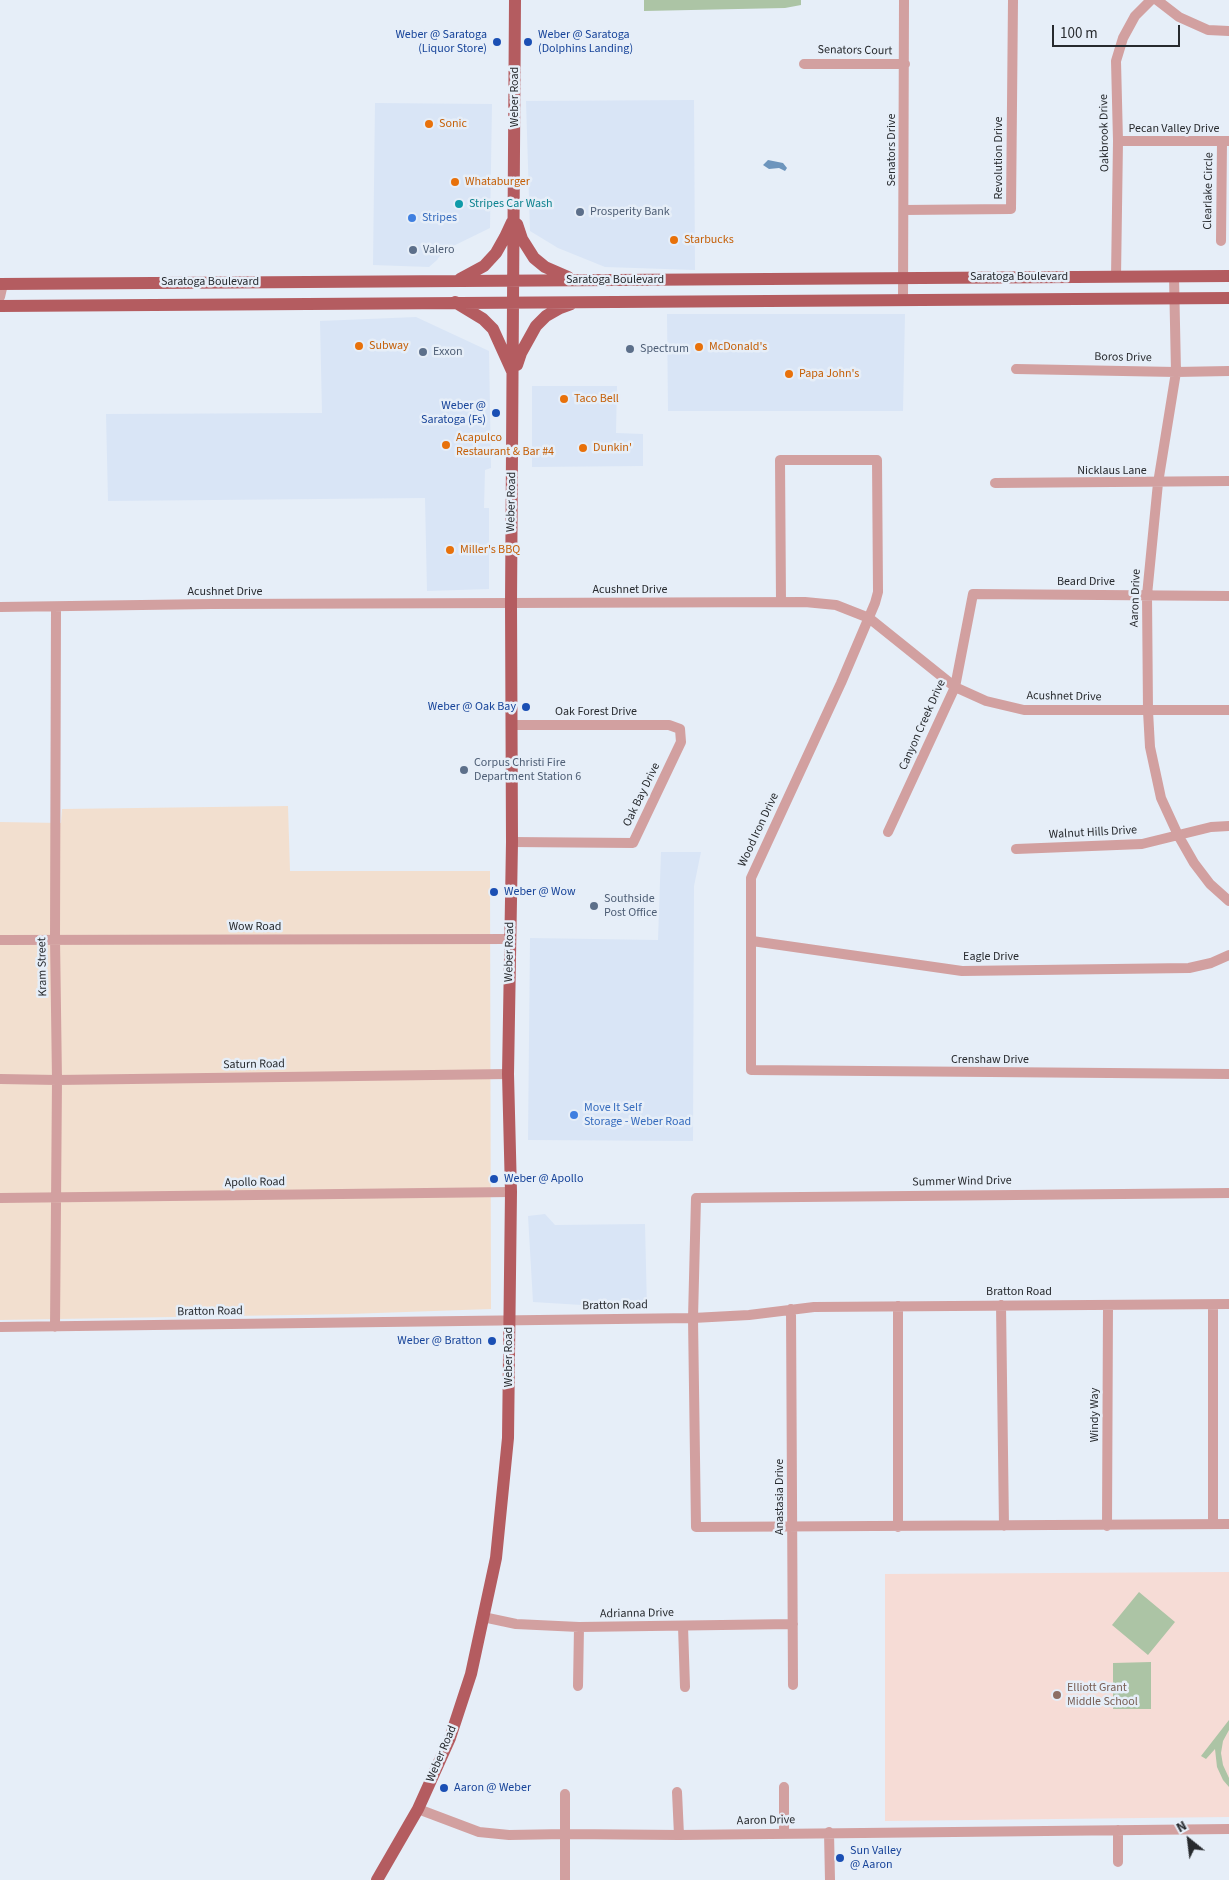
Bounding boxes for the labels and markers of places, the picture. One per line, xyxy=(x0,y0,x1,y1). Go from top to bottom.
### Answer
place label: Weber @ Saratoga (Liquor Store) xyxy=(395,28,487,56)
place label: Weber @ Saratoga (Dolphins Landing) xyxy=(538,28,633,56)
marker: Weber @ Saratoga (Liquor Store) xyxy=(491,36,503,48)
marker: Weber @ Saratoga (Dolphins Landing) xyxy=(522,36,534,48)
place label: Sonic xyxy=(439,117,467,131)
marker: Sonic xyxy=(423,118,435,130)
place label: Whataburger xyxy=(465,175,530,189)
marker: Whataburger xyxy=(449,176,461,188)
place label: Stripes Car Wash xyxy=(469,197,553,211)
marker: Stripes Car Wash xyxy=(453,198,465,210)
place label: Prosperity Bank xyxy=(590,205,670,219)
marker: Prosperity Bank xyxy=(574,206,586,218)
place label: Stripes xyxy=(422,211,457,225)
marker: Stripes xyxy=(406,212,418,224)
place label: Starbucks xyxy=(684,233,734,247)
marker: Starbucks xyxy=(668,234,680,246)
place label: Valero xyxy=(423,243,455,257)
marker: Valero xyxy=(407,244,419,256)
place label: Subway xyxy=(369,339,409,353)
marker: Subway xyxy=(353,340,365,352)
place label: McDonald's xyxy=(709,340,767,354)
marker: McDonald's xyxy=(693,341,705,353)
place label: Spectrum xyxy=(640,342,689,356)
marker: Spectrum xyxy=(624,343,636,355)
place label: Exxon xyxy=(433,345,463,359)
marker: Exxon xyxy=(417,346,429,358)
place label: Papa John's xyxy=(799,367,859,381)
marker: Papa John's xyxy=(783,368,795,380)
place label: Taco Bell xyxy=(574,392,619,406)
marker: Taco Bell xyxy=(558,393,570,405)
place label: Weber @ Saratoga (Fs) xyxy=(421,399,486,427)
marker: Weber @ Saratoga (Fs) xyxy=(490,407,502,419)
place label: Acapulco Restaurant & Bar #4 xyxy=(456,431,554,459)
marker: Acapulco Restaurant & Bar #4 xyxy=(440,439,452,451)
place label: Dunkin' xyxy=(593,441,632,455)
marker: Dunkin' xyxy=(577,442,589,454)
place label: Miller's BBQ xyxy=(460,543,520,557)
marker: Miller's BBQ xyxy=(444,544,456,556)
place label: Weber @ Oak Bay xyxy=(428,700,516,714)
marker: Weber @ Oak Bay xyxy=(520,701,532,713)
place label: Corpus Christi Fire Department Station 6 xyxy=(474,756,581,784)
marker: Corpus Christi Fire Department Station 6 xyxy=(458,764,470,776)
place label: Weber @ Wow xyxy=(504,885,576,899)
marker: Weber @ Wow xyxy=(488,886,500,898)
place label: Southside Post Office xyxy=(604,892,657,920)
marker: Southside Post Office xyxy=(588,900,600,912)
place label: Move It Self Storage - Weber Road xyxy=(584,1101,691,1129)
marker: Move It Self Storage - Weber Road xyxy=(568,1109,580,1121)
place label: Weber @ Apollo xyxy=(504,1172,583,1186)
marker: Weber @ Apollo xyxy=(488,1173,500,1185)
place label: Weber @ Bratton xyxy=(397,1334,482,1348)
marker: Weber @ Bratton xyxy=(486,1335,498,1347)
place label: Elliott Grant Middle School xyxy=(1067,1681,1138,1709)
marker: Elliott Grant Middle School xyxy=(1051,1689,1063,1701)
place label: Aaron @ Weber xyxy=(454,1781,531,1795)
marker: Aaron @ Weber xyxy=(438,1782,450,1794)
place label: Sun Valley @ Aaron xyxy=(850,1844,902,1872)
marker: Sun Valley @ Aaron xyxy=(834,1852,846,1864)

